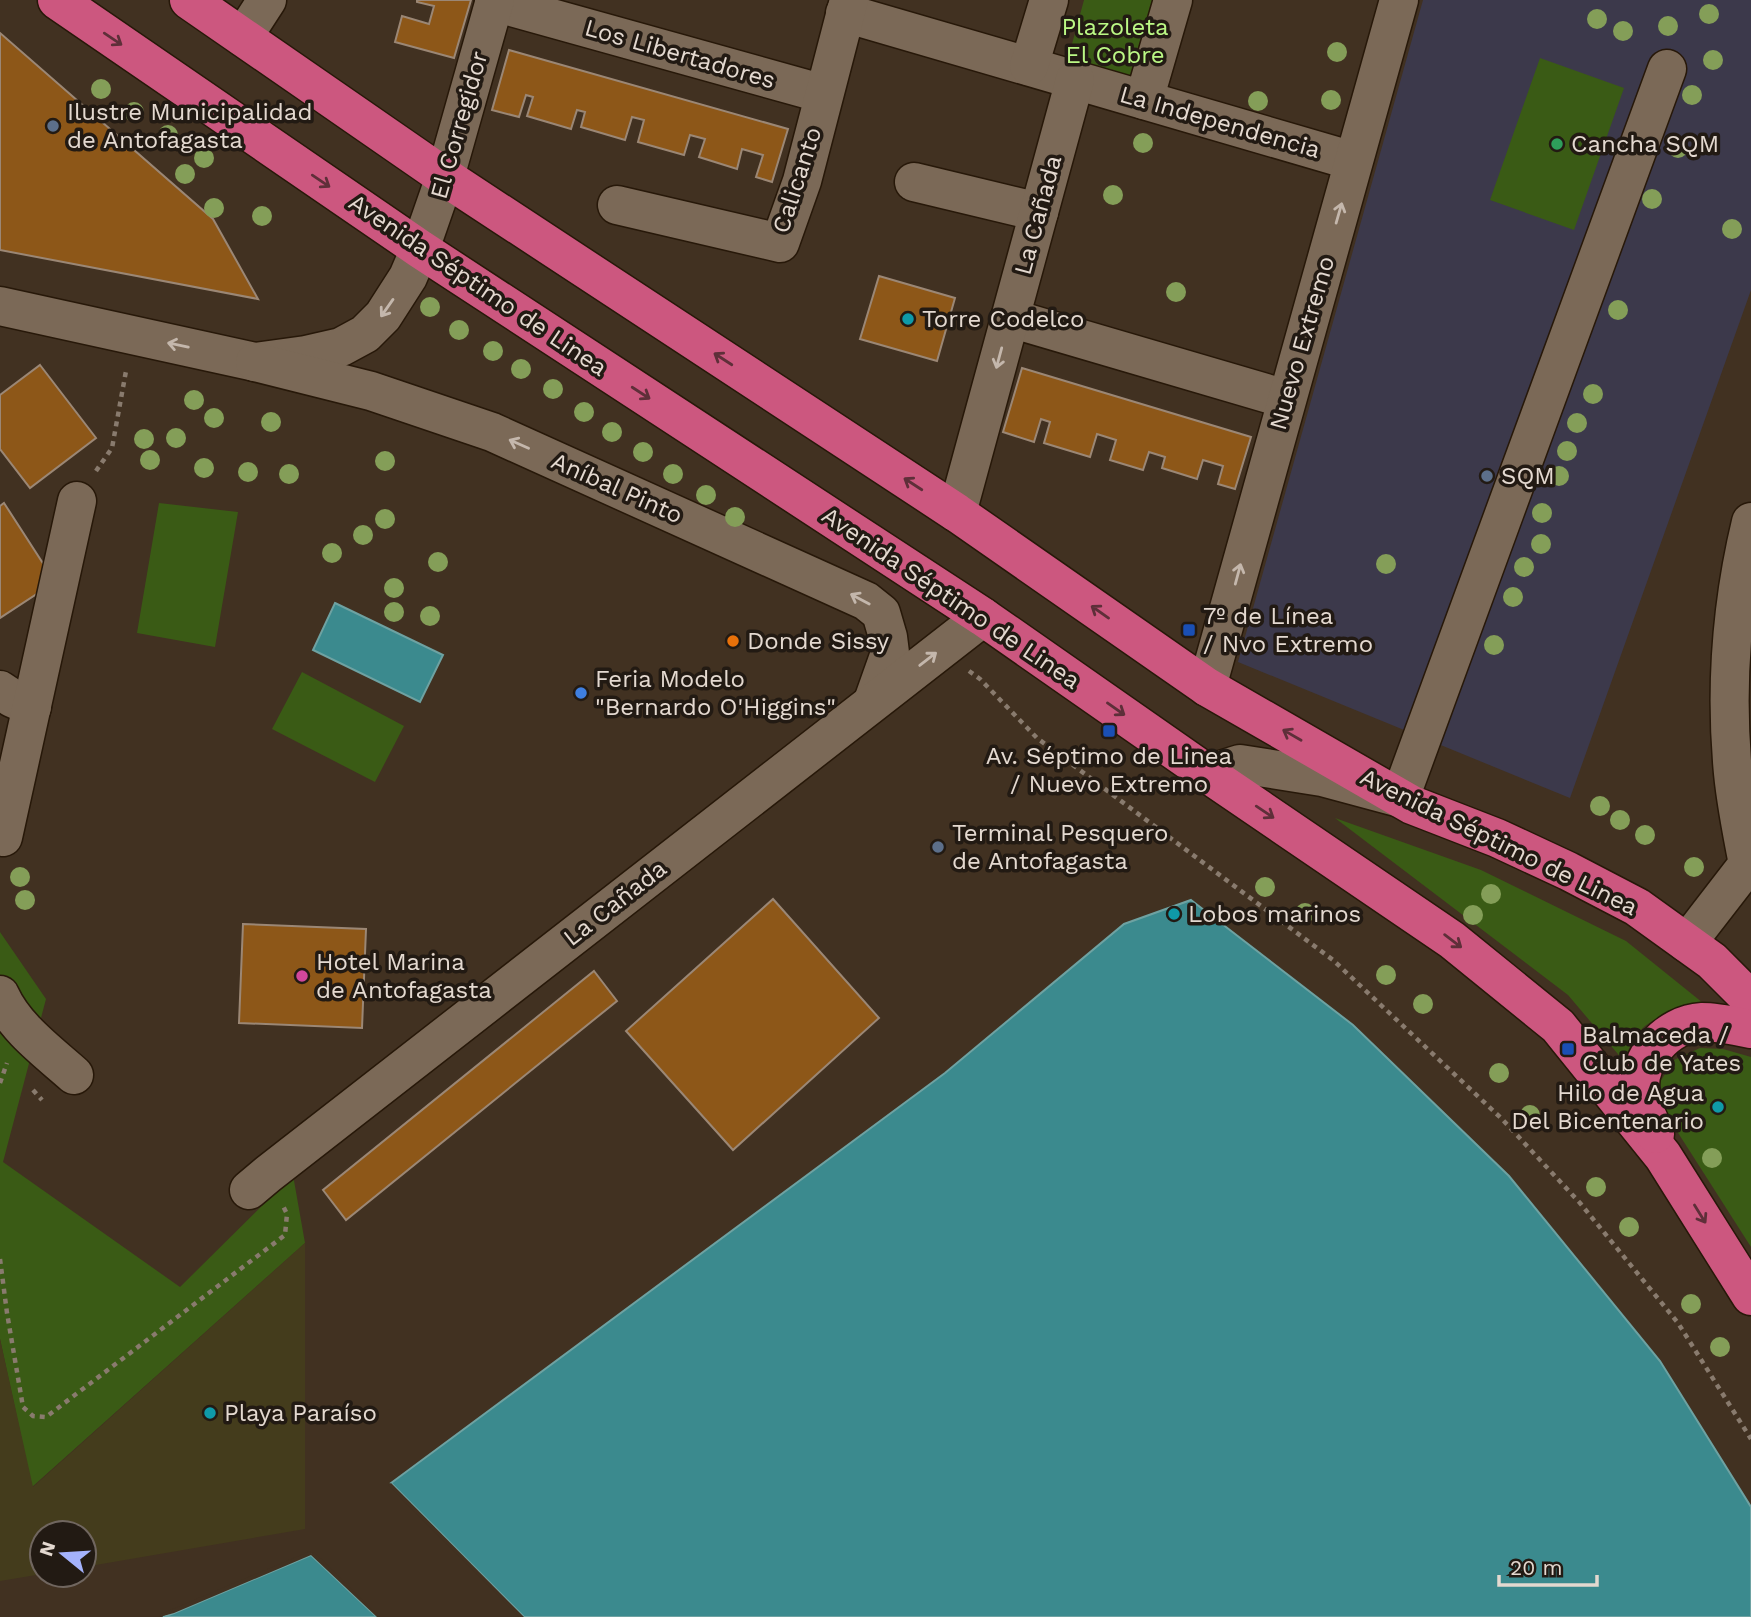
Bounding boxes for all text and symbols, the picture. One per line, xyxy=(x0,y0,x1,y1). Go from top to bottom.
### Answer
street label: Los Libertadores xyxy=(581,13,779,95)
park label: Plazoleta El Cobre xyxy=(1061,13,1169,69)
one-way arrow xyxy=(103,31,122,46)
street label: El Corregidor xyxy=(425,48,494,202)
street label: La Independencia xyxy=(1117,80,1323,164)
place label: Ilustre Municipalidad de Antofagasta xyxy=(67,98,312,154)
marker: Ilustre Municipalidad de Antofagasta xyxy=(45,118,61,134)
street label: Calicanto xyxy=(767,123,827,237)
place label: Cancha SQM xyxy=(1571,130,1719,158)
marker: Cancha SQM xyxy=(1549,136,1565,152)
street label: La Cañada xyxy=(1009,152,1067,278)
one-way arrow xyxy=(311,174,330,188)
street label: Avenida Séptimo de Linea xyxy=(344,188,612,382)
one-way arrow xyxy=(1333,202,1346,224)
street label: Nuevo Extremo xyxy=(1264,253,1340,433)
one-way arrow xyxy=(380,298,394,317)
place label: Torre Codelco xyxy=(922,305,1084,333)
marker: Torre Codelco xyxy=(900,311,916,327)
one-way arrow xyxy=(167,338,190,352)
one-way arrow xyxy=(992,347,1005,369)
one-way arrow xyxy=(713,352,733,366)
one-way arrow xyxy=(631,386,650,401)
one-way arrow xyxy=(509,437,530,450)
street label: Aníbal Pinto xyxy=(547,447,687,529)
place label: SQM xyxy=(1501,462,1555,490)
marker: SQM xyxy=(1479,468,1495,484)
one-way arrow xyxy=(904,476,923,491)
street label: Avenida Séptimo de Linea xyxy=(817,501,1085,695)
one-way arrow xyxy=(1232,563,1245,585)
one-way arrow xyxy=(850,592,871,605)
place label: 7º de Línea / Nvo Extremo xyxy=(1203,602,1373,658)
one-way arrow xyxy=(1091,605,1110,619)
marker: 7º de Línea / Nvo Extremo xyxy=(1181,622,1197,638)
place label: Donde Sissy xyxy=(747,627,890,655)
marker: Donde Sissy xyxy=(725,633,741,649)
one-way arrow xyxy=(918,652,936,667)
place label: Feria Modelo "Bernardo O'Higgins" xyxy=(595,665,836,721)
marker: Feria Modelo "Bernardo O'Higgins" xyxy=(573,685,589,701)
one-way arrow xyxy=(1106,702,1125,716)
marker: Av. Séptimo de Linea / Nuevo Extremo xyxy=(1101,723,1117,739)
one-way arrow xyxy=(1282,728,1302,742)
place label: Av. Séptimo de Linea / Nuevo Extremo xyxy=(986,742,1232,798)
street label: Avenida Séptimo de Linea xyxy=(1356,763,1642,921)
one-way arrow xyxy=(1255,805,1274,820)
place label: Terminal Pesquero de Antofagasta xyxy=(952,819,1168,875)
marker: Terminal Pesquero de Antofagasta xyxy=(930,839,946,855)
street label: La Cañada xyxy=(558,854,672,952)
place label: Lobos marinos xyxy=(1188,900,1361,928)
marker: Lobos marinos xyxy=(1166,906,1182,922)
one-way arrow xyxy=(1443,933,1461,948)
place label: Hotel Marina de Antofagasta xyxy=(316,948,492,1004)
marker: Hotel Marina de Antofagasta xyxy=(294,968,310,984)
place label: Balmaceda / Club de Yates xyxy=(1582,1021,1741,1077)
marker: Balmaceda / Club de Yates xyxy=(1560,1041,1576,1057)
place label: Hilo de Agua Del Bicentenario xyxy=(1511,1079,1704,1135)
marker: Hilo de Agua Del Bicentenario xyxy=(1710,1099,1726,1115)
one-way arrow xyxy=(1693,1204,1707,1224)
place label: Playa Paraíso xyxy=(224,1399,377,1427)
marker: Playa Paraíso xyxy=(202,1405,218,1421)
north arrow xyxy=(28,1519,98,1589)
text: N xyxy=(34,1539,60,1559)
scale bar xyxy=(1499,1544,1597,1588)
text: 20 m xyxy=(1510,1555,1562,1580)

